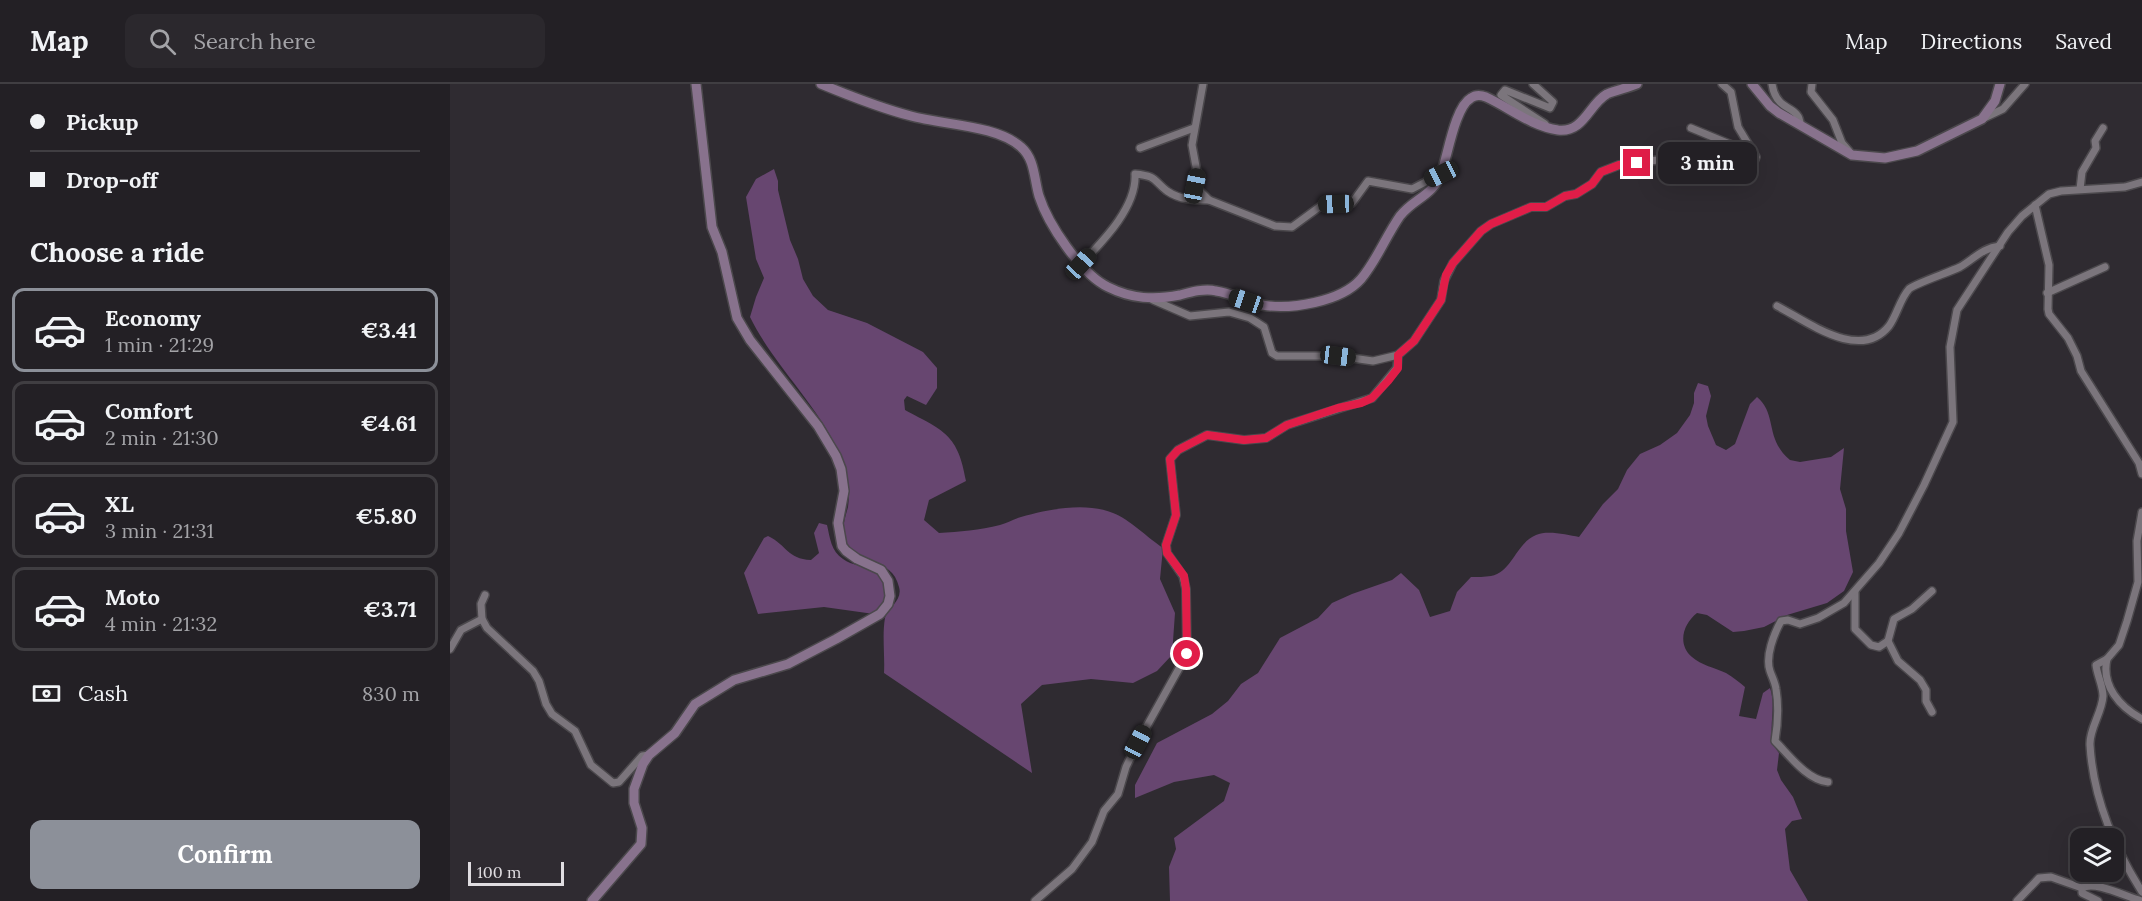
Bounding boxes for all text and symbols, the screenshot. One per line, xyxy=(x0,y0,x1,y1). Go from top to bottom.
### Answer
search box xyxy=(125,14,545,68)
text: Map xyxy=(30,23,89,59)
icon: search xyxy=(146,25,179,58)
text: Search here xyxy=(194,27,316,55)
text: Map xyxy=(1845,28,1888,55)
text: Directions xyxy=(1921,28,2022,55)
text: Saved xyxy=(2055,28,2112,55)
text: Pickup xyxy=(66,108,139,136)
callout: 3 min xyxy=(1658,142,1757,184)
route end xyxy=(1623,149,1650,176)
text: 3 min xyxy=(1680,150,1735,175)
car xyxy=(1421,158,1461,190)
text: Drop-off xyxy=(66,166,158,194)
car xyxy=(1183,167,1207,205)
car xyxy=(1318,194,1354,214)
text: Choose a ride xyxy=(30,235,204,269)
car xyxy=(1062,245,1100,283)
car xyxy=(1226,287,1266,315)
icon: car xyxy=(33,303,87,357)
text: Economy xyxy=(105,304,201,332)
text: €3.41 xyxy=(361,316,417,344)
text: 1 min · 21:29 xyxy=(105,332,214,357)
car xyxy=(1319,345,1357,367)
icon: car xyxy=(33,396,87,450)
text: Comfort xyxy=(105,397,193,425)
text: €4.61 xyxy=(360,409,417,437)
text: 2 min · 21:30 xyxy=(105,425,219,450)
icon: car xyxy=(33,489,87,543)
text: XL xyxy=(105,490,134,518)
text: €5.80 xyxy=(356,502,417,530)
text: 3 min · 21:31 xyxy=(105,518,214,543)
icon: car xyxy=(33,582,87,636)
text: Moto xyxy=(105,583,160,611)
text: €3.71 xyxy=(363,595,417,623)
text: 4 min · 21:32 xyxy=(105,611,217,636)
route start xyxy=(1173,640,1200,667)
icon: cash xyxy=(30,677,63,710)
text: Cash xyxy=(78,679,128,707)
text: 830 m xyxy=(362,681,420,706)
car xyxy=(1122,722,1154,762)
button: Confirm xyxy=(30,820,420,889)
map controls xyxy=(2070,828,2124,882)
button: layers xyxy=(2070,828,2124,882)
scale bar xyxy=(468,859,564,886)
text: 100 m xyxy=(477,862,521,882)

